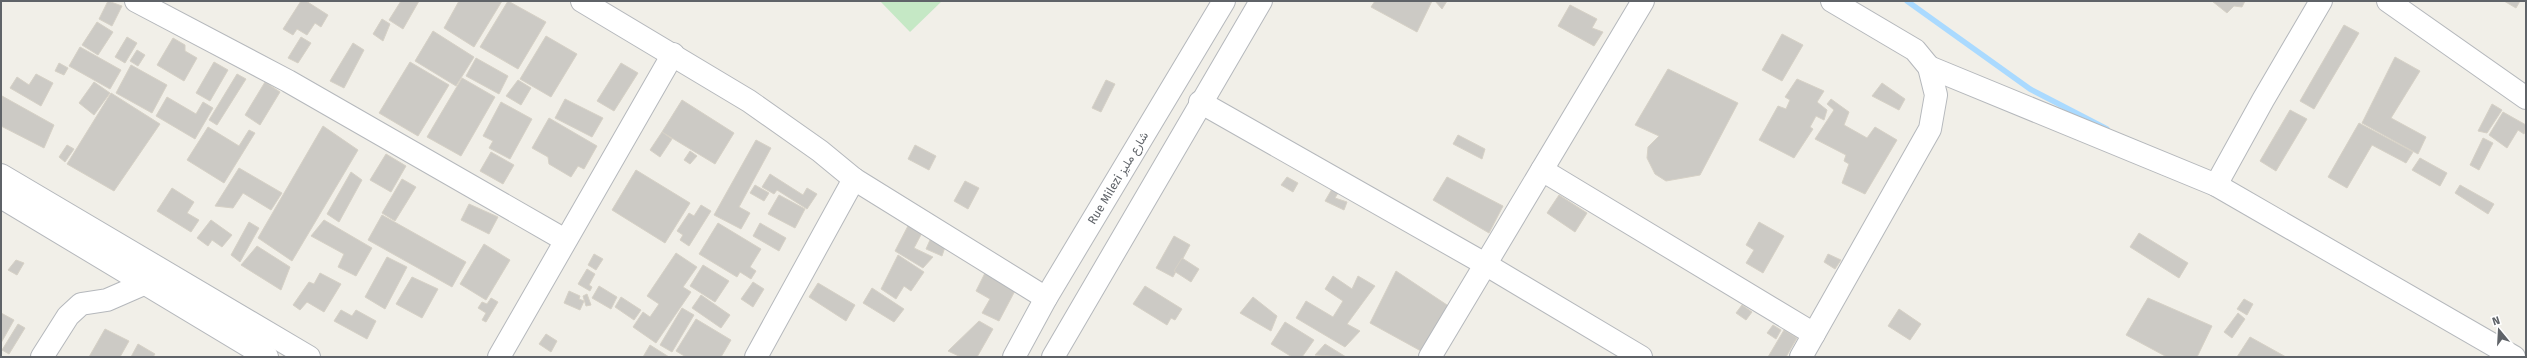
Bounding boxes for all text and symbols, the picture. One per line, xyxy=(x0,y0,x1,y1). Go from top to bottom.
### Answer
street label: Rue Milezi شارع مليز xyxy=(1085,129,1153,228)
north arrow xyxy=(2479,310,2519,350)
text: N xyxy=(2491,314,2502,328)

